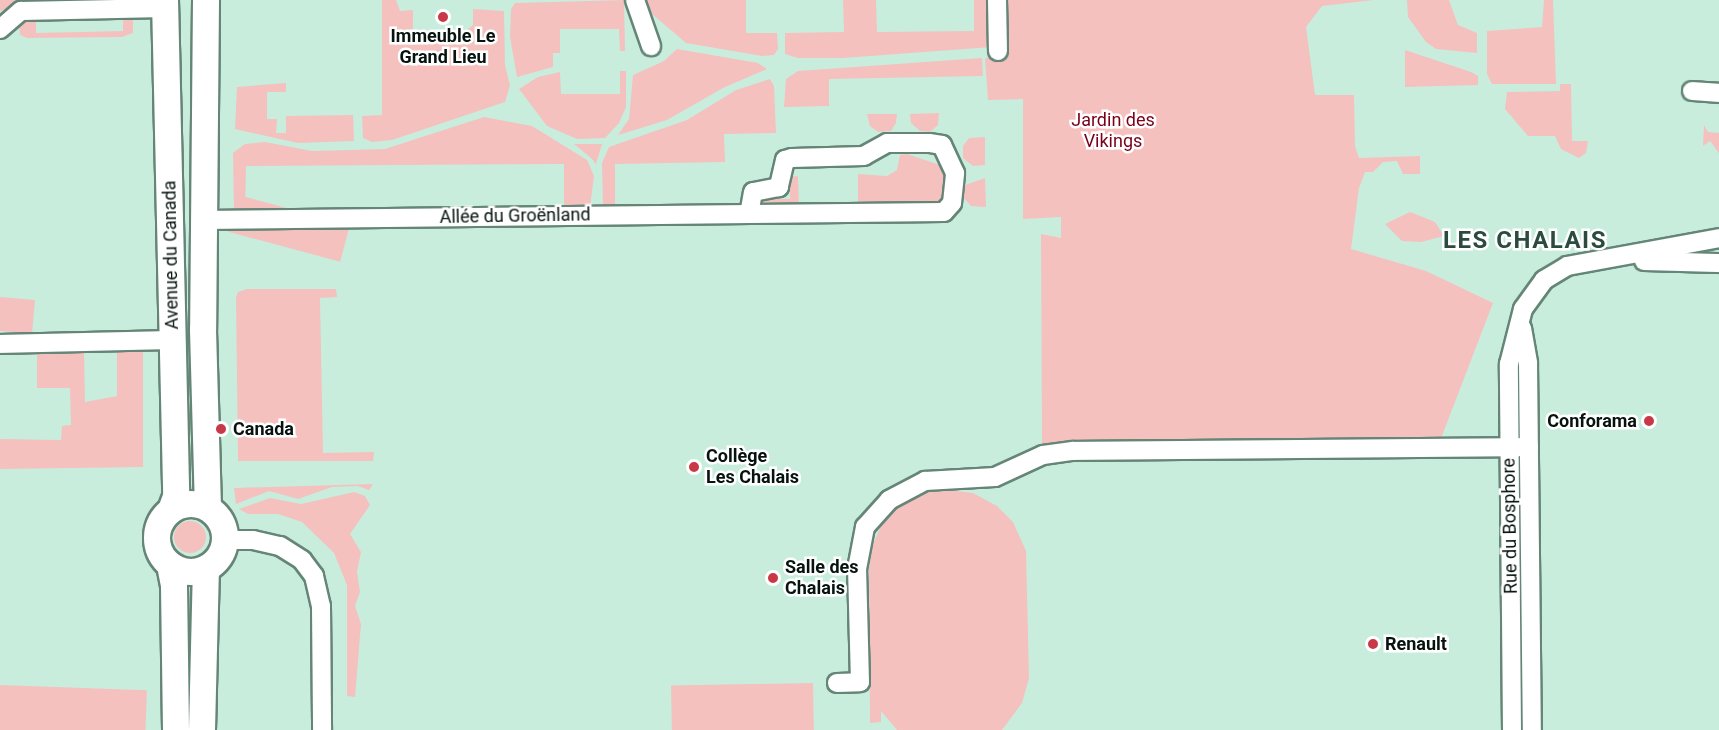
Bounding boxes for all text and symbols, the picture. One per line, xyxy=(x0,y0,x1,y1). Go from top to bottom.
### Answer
marker: Immeuble Le Grand Lieu xyxy=(436,10,450,24)
place label: Immeuble Le Grand Lieu xyxy=(391,26,495,68)
park label: Jardin des Vikings xyxy=(1071,110,1155,152)
street label: Avenue du Canada xyxy=(159,180,183,330)
street label: Allée du Groënland xyxy=(439,204,591,228)
district label: LES CHALAIS xyxy=(1443,227,1607,255)
place label: Conforama xyxy=(1547,410,1637,432)
marker: Conforama xyxy=(1642,414,1656,428)
place label: Canada xyxy=(233,418,294,440)
marker: Canada xyxy=(214,422,228,436)
place label: Collège Les Chalais xyxy=(706,446,799,488)
street label: Rue du Bosphore xyxy=(1498,458,1522,594)
marker: Collège Les Chalais xyxy=(687,460,701,474)
place label: Salle des Chalais xyxy=(785,557,859,600)
marker: Salle des Chalais xyxy=(766,571,780,585)
place label: Renault xyxy=(1385,633,1447,655)
marker: Renault xyxy=(1366,637,1380,651)

